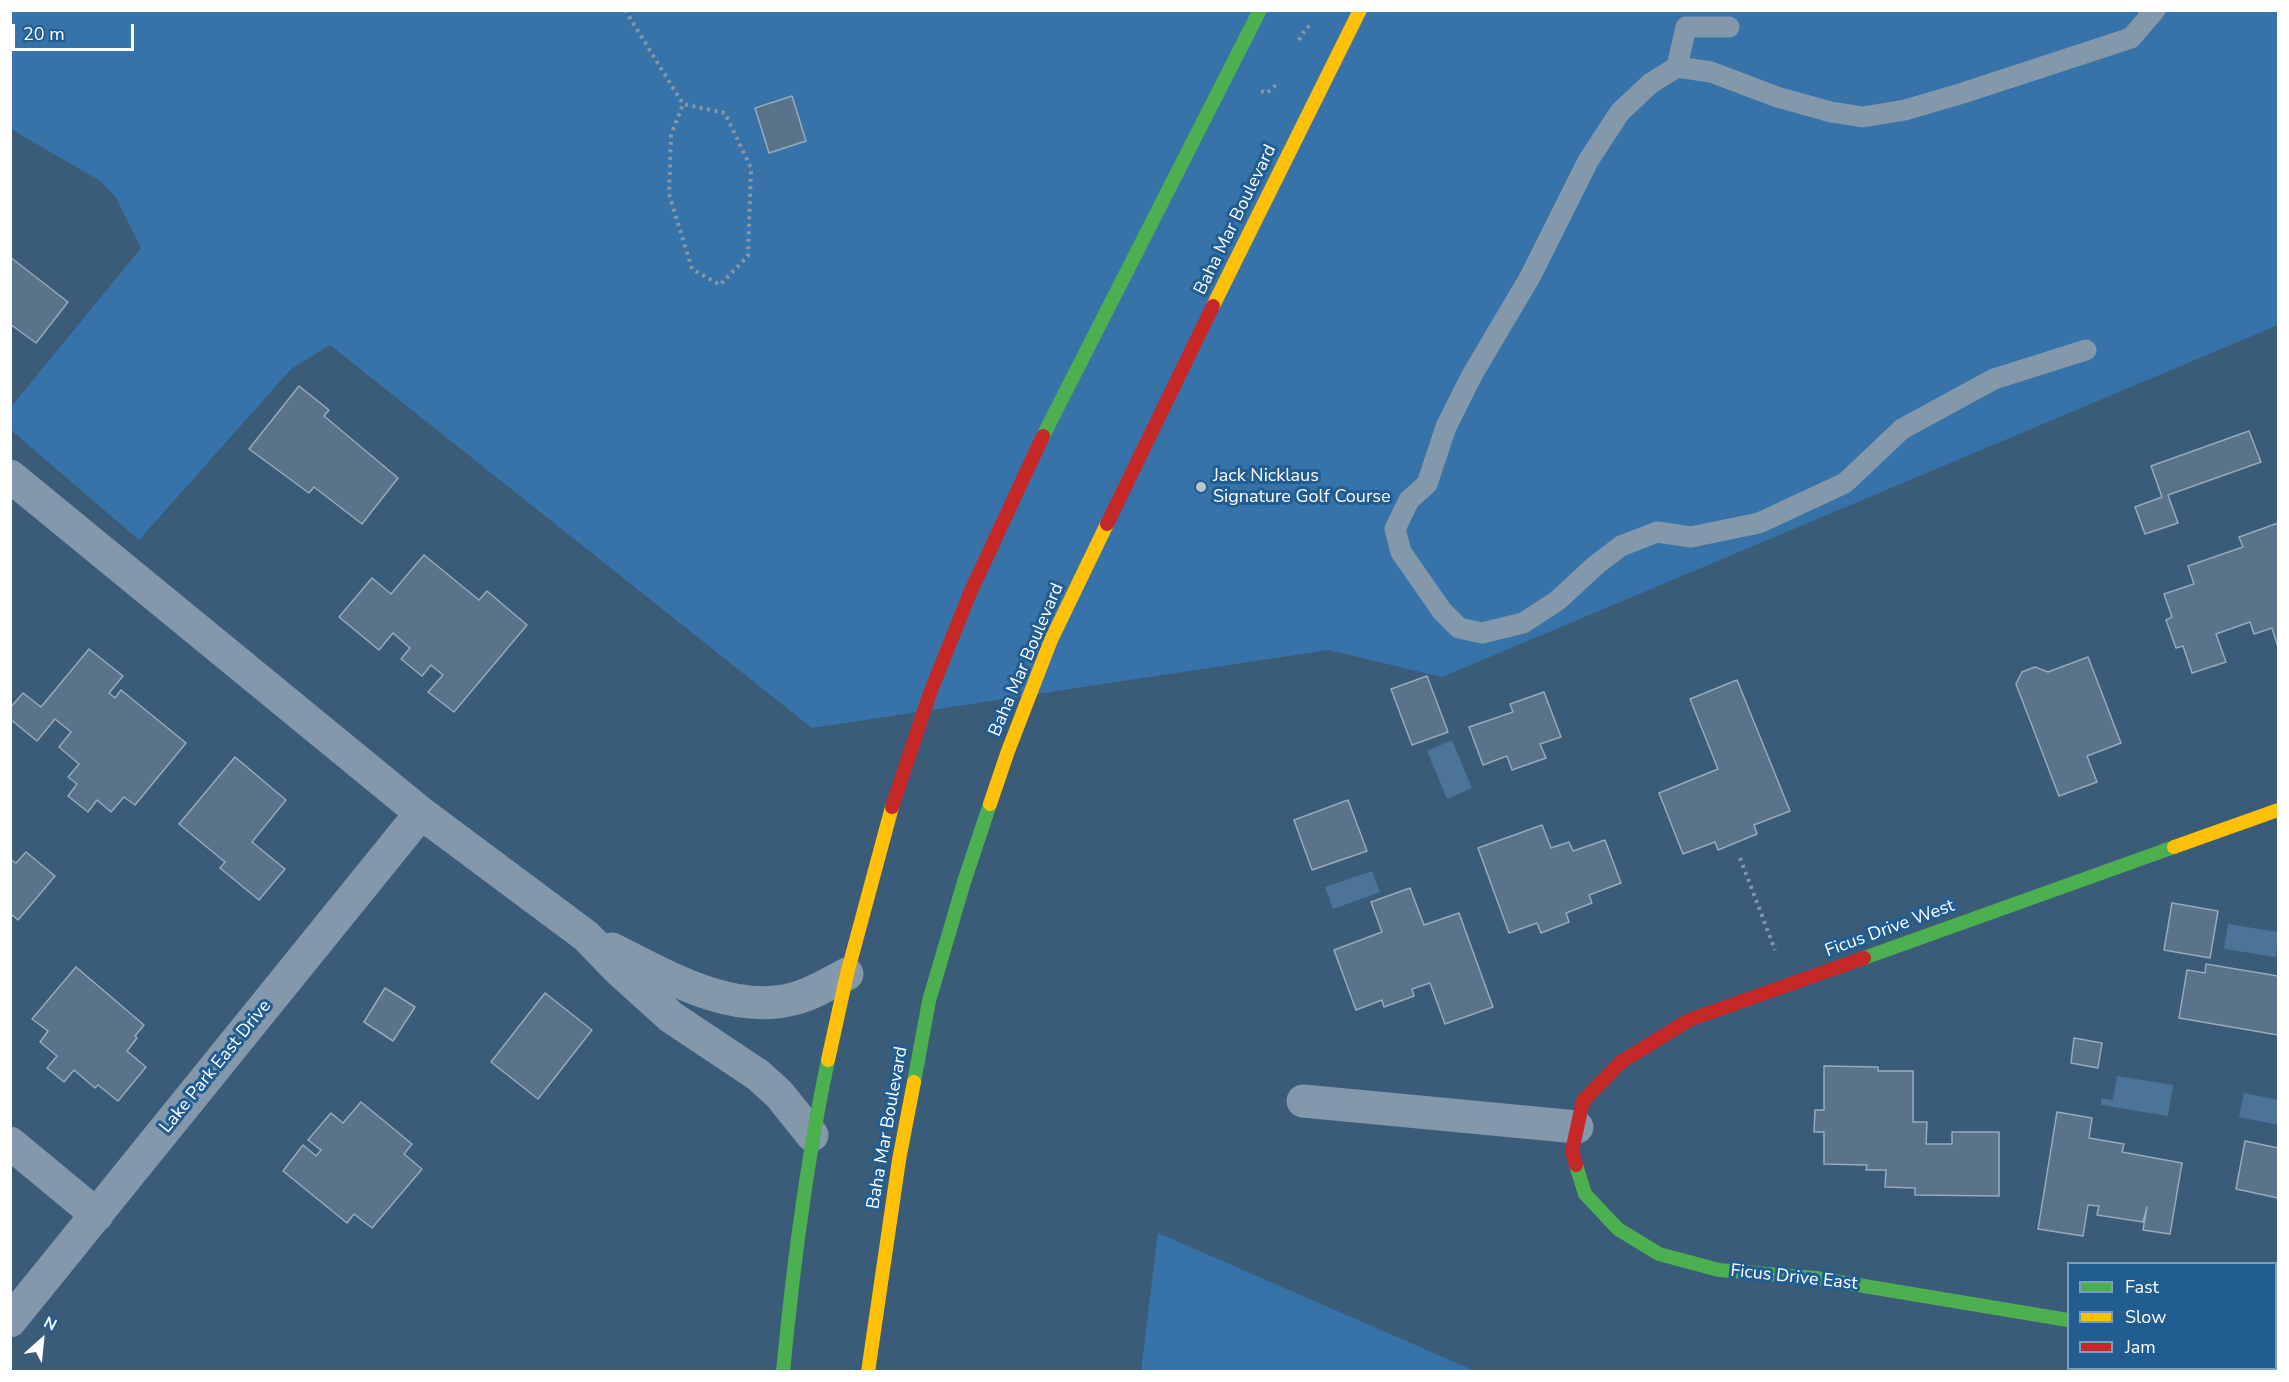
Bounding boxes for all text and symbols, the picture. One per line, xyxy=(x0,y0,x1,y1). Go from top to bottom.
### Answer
scale bar xyxy=(15,12,136,50)
text: 20 m xyxy=(23,22,65,46)
street label: Baha Mar Boulevard xyxy=(1190,141,1282,299)
place label: Jack Nicklaus Signature Golf Course xyxy=(1213,466,1391,508)
marker: Jack Nicklaus Signature Golf Course xyxy=(1194,480,1208,494)
street label: Baha Mar Boulevard xyxy=(985,580,1069,740)
street label: Ficus Drive West xyxy=(1822,896,1958,962)
street label: Lake Park East Drive xyxy=(156,996,276,1138)
street label: Baha Mar Boulevard xyxy=(863,1045,913,1211)
street label: Ficus Drive East xyxy=(1729,1261,1859,1295)
legend xyxy=(2067,1262,2277,1370)
text: Fast xyxy=(2125,1275,2159,1299)
text: Slow xyxy=(2125,1305,2166,1329)
north arrow xyxy=(12,1310,72,1370)
text: N xyxy=(40,1311,60,1336)
text: Jam xyxy=(2125,1335,2156,1359)

